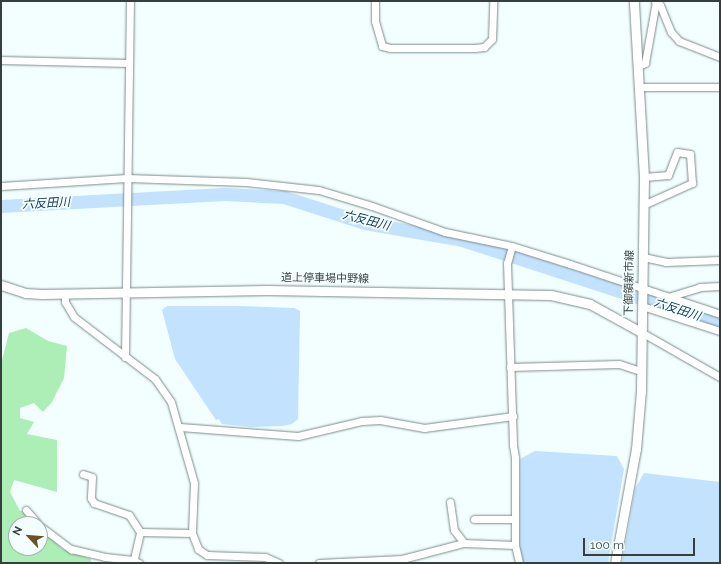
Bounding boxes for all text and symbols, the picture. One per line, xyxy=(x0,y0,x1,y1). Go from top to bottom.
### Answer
water label: 六反田川 xyxy=(22,196,70,212)
water label: 六反田川 xyxy=(341,208,391,234)
street label: 下御領新市線 xyxy=(623,250,637,316)
street label: 道上停車場中野線 xyxy=(281,272,369,286)
water label: 六反田川 xyxy=(652,296,702,324)
north arrow xyxy=(8,516,48,556)
text: N xyxy=(10,524,25,538)
scale bar xyxy=(585,530,697,556)
text: 100 m xyxy=(590,538,624,552)

